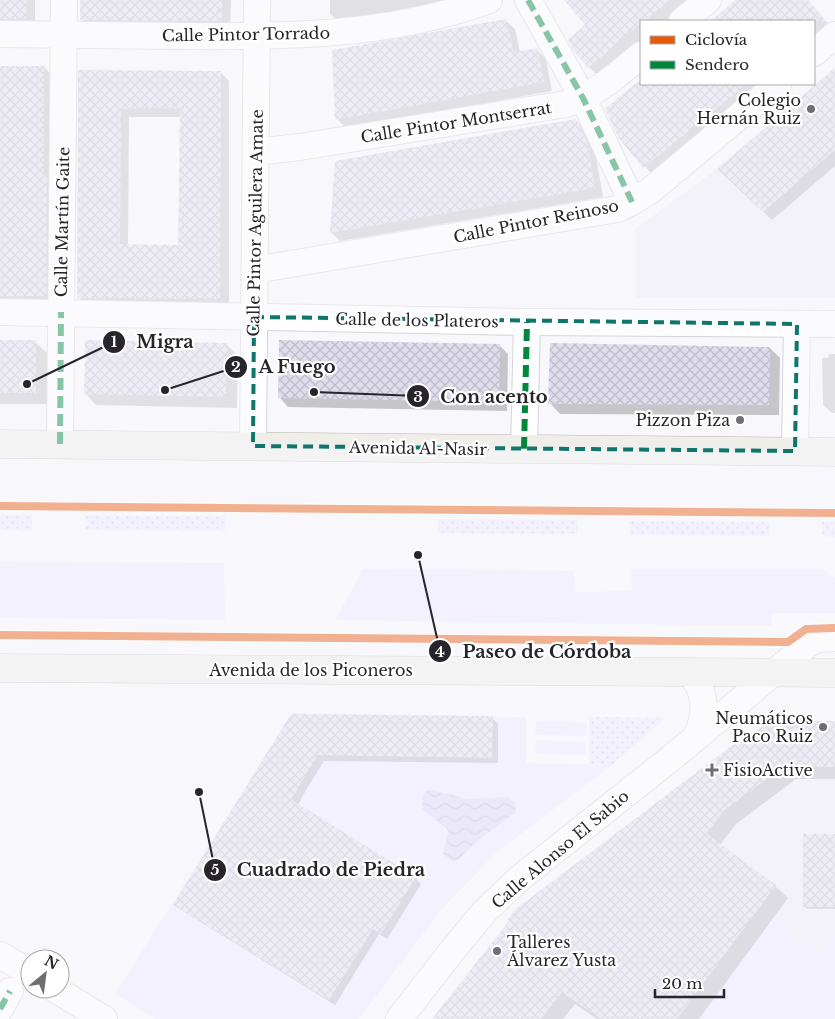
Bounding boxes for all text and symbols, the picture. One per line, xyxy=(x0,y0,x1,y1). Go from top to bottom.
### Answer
legend xyxy=(640,20,815,85)
street label: Calle Pintor Torrado xyxy=(162,23,330,45)
text: Ciclovía xyxy=(685,30,748,49)
text: Sendero xyxy=(685,55,749,74)
place label: Colegio Hernán Ruiz xyxy=(697,90,801,128)
street label: Calle Pintor Montserrat xyxy=(359,97,553,147)
marker: Colegio Hernán Ruiz xyxy=(805,103,817,115)
street label: Calle Pintor Aguilera Amate xyxy=(243,109,267,337)
street label: Calle Martín Gaite xyxy=(51,147,73,297)
street label: Calle Pintor Reinoso xyxy=(452,195,620,247)
street label: Calle de los Plateros xyxy=(335,309,499,331)
callout: Migra xyxy=(102,325,204,358)
text: Migra xyxy=(136,331,194,353)
text: 1 xyxy=(111,332,118,351)
callout: A Fuego xyxy=(223,350,346,383)
text: A Fuego xyxy=(257,356,336,378)
text: 2 xyxy=(231,357,241,376)
callout: Con acento xyxy=(406,380,558,413)
text: Con acento xyxy=(440,386,548,408)
text: 3 xyxy=(413,387,423,406)
place label: Pizzon Piza xyxy=(635,410,730,430)
marker: Pizzon Piza xyxy=(734,414,746,426)
street label: Avenida Al-Nasir xyxy=(348,437,487,459)
callout: Paseo de Córdoba xyxy=(428,635,642,668)
text: Paseo de Córdoba xyxy=(463,641,632,663)
text: 4 xyxy=(435,642,445,661)
street label: Avenida de los Piconeros xyxy=(208,660,413,680)
place label: Neumáticos Paco Ruiz xyxy=(715,708,813,746)
marker: Neumáticos Paco Ruiz xyxy=(817,721,829,733)
place label: FisioActive xyxy=(723,760,813,780)
marker: FisioActive xyxy=(705,763,719,777)
street label: Calle Alonso El Sabio xyxy=(487,786,633,912)
callout: Cuadrado de Piedra xyxy=(202,853,436,886)
text: Cuadrado de Piedra xyxy=(237,859,426,881)
text: 5 xyxy=(211,860,220,879)
place label: Talleres Álvarez Yusta xyxy=(506,932,616,970)
marker: Talleres Álvarez Yusta xyxy=(491,945,503,957)
north arrow xyxy=(20,949,70,999)
text: N xyxy=(41,952,61,974)
scale bar xyxy=(655,966,724,998)
text: 20 m xyxy=(662,974,702,993)

